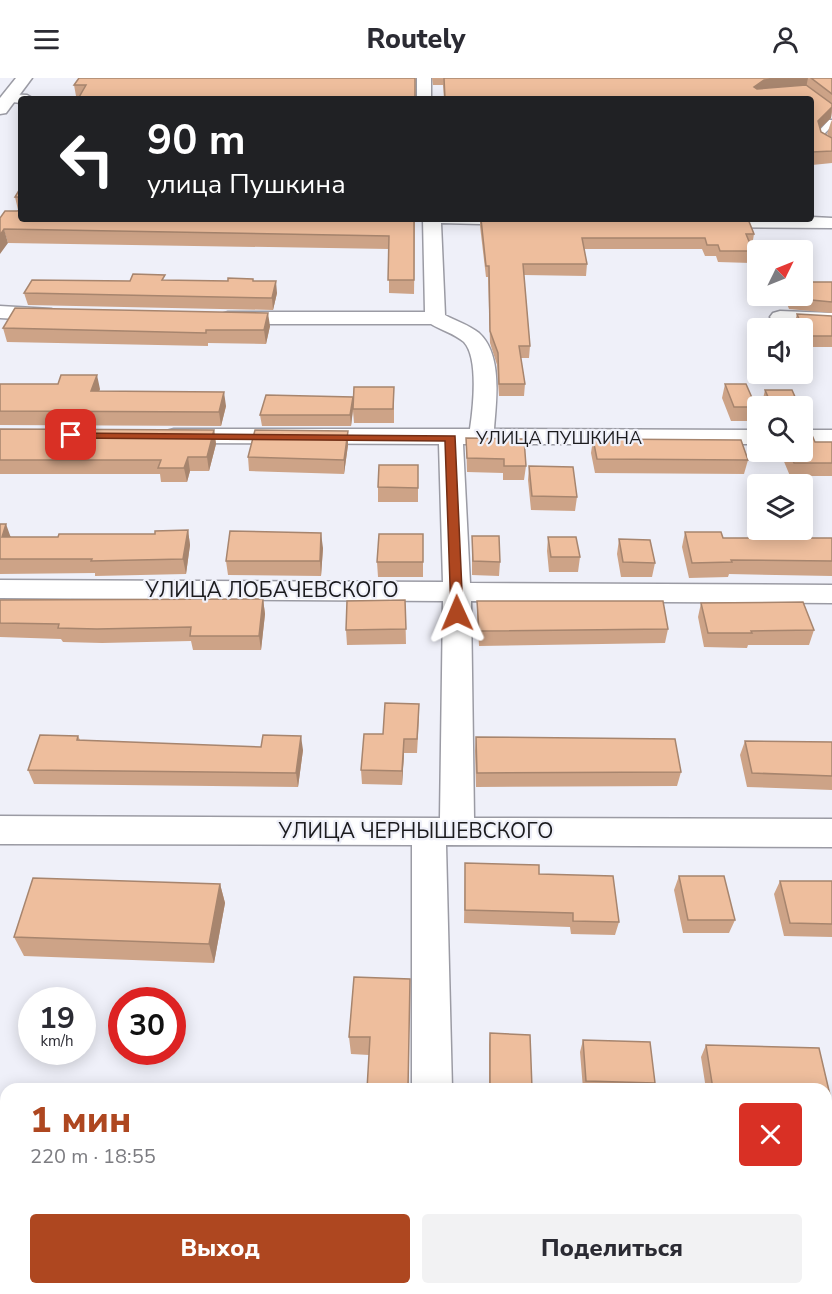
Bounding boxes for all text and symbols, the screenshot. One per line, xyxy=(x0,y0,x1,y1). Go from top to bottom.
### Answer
text: Routely xyxy=(367,21,465,58)
icon: menu xyxy=(30,23,63,56)
icon: person xyxy=(769,23,802,56)
text: 90 m xyxy=(147,112,246,169)
icon: left xyxy=(48,120,126,198)
text: улица Пушкина xyxy=(147,166,346,203)
north arrow xyxy=(747,240,813,306)
map controls xyxy=(747,240,813,540)
button: sound xyxy=(747,318,813,384)
button: search xyxy=(747,396,813,462)
pin xyxy=(45,409,96,460)
icon: arrive xyxy=(54,418,87,451)
street label: УЛИЦА ПУШКИНА xyxy=(475,426,642,450)
button: layers xyxy=(747,474,813,540)
street label: УЛИЦА ЛОБАЧЕВСКОГО xyxy=(144,576,399,604)
position arrow xyxy=(425,581,489,645)
street label: УЛИЦА ЧЕРНЫШЕВСКОГО xyxy=(278,817,553,845)
speed limit sign: 30 xyxy=(108,987,186,1065)
text: 19 xyxy=(39,998,75,1039)
text: km/h xyxy=(40,1031,74,1051)
text: 1 мин xyxy=(30,1096,131,1145)
button: close xyxy=(739,1103,802,1166)
text: 220 m · 18:55 xyxy=(30,1143,156,1170)
button: Выход xyxy=(30,1214,410,1283)
button: Поделиться xyxy=(422,1214,802,1283)

